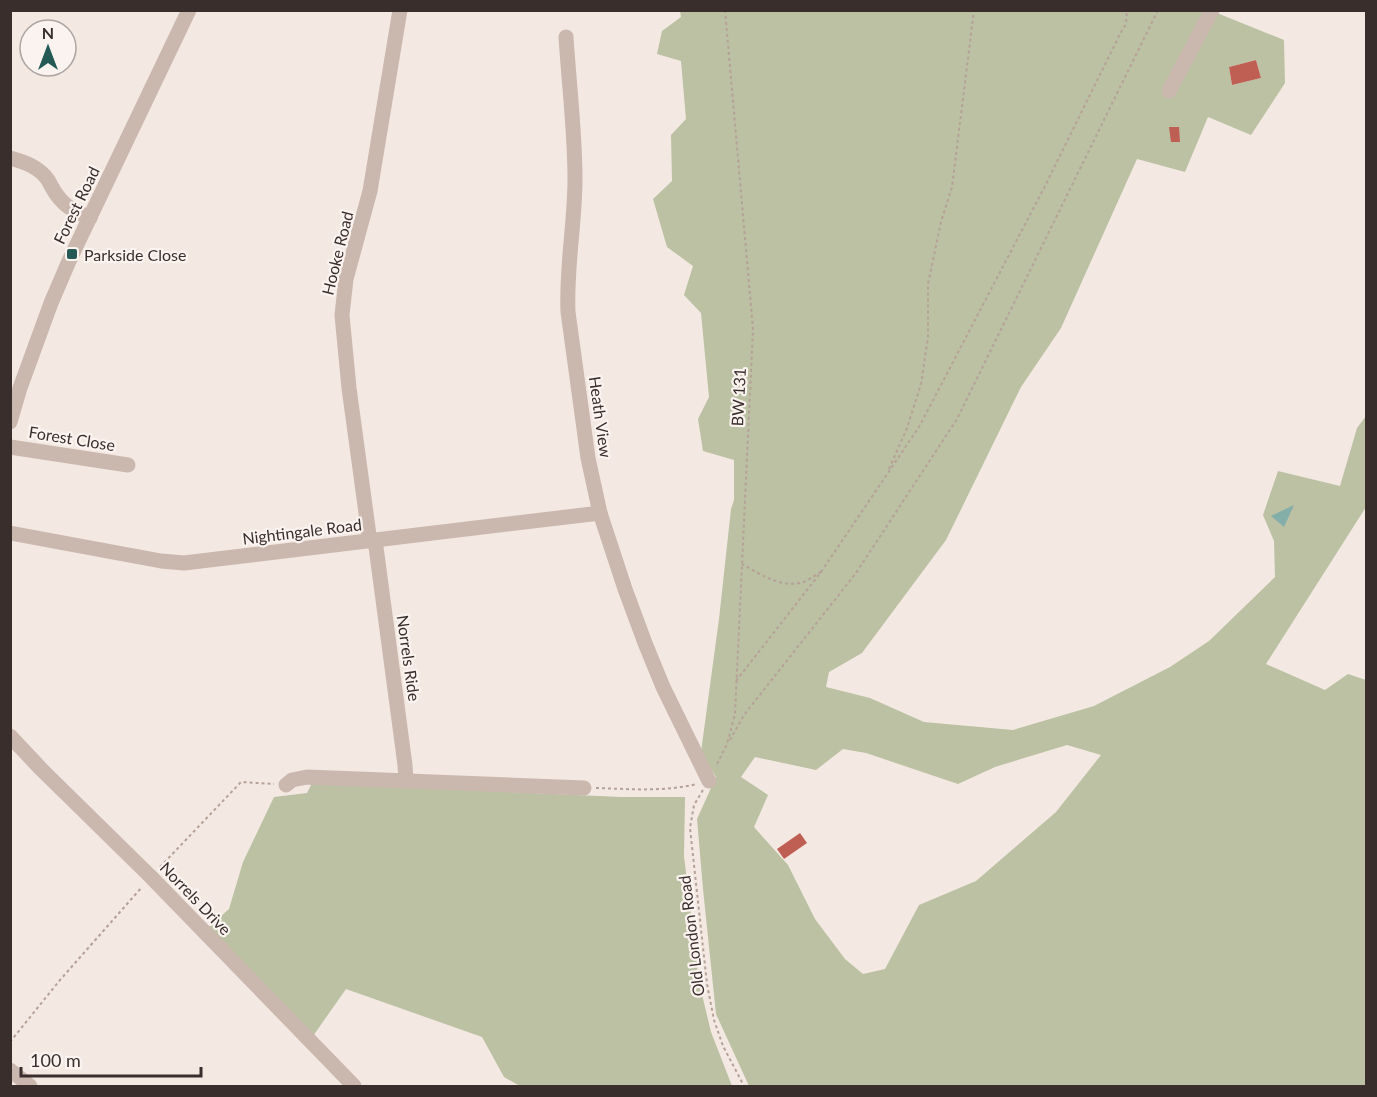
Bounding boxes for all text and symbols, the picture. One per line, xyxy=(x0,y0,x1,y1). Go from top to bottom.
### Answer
north arrow xyxy=(18,18,78,78)
text: N xyxy=(42,23,54,42)
street label: Forest Road xyxy=(49,163,103,247)
street label: Hooke Road xyxy=(317,209,357,297)
place label: Parkside Close xyxy=(84,245,186,264)
marker: Parkside Close xyxy=(65,247,79,261)
street label: BW 131 xyxy=(727,367,749,427)
street label: Heath View xyxy=(586,375,616,459)
street label: Forest Close xyxy=(28,422,116,454)
street label: Nightingale Road xyxy=(241,514,363,548)
street label: Norrels Ride xyxy=(394,614,424,702)
street label: Norrels Drive xyxy=(157,858,235,938)
street label: Old London Road xyxy=(674,874,708,998)
scale bar xyxy=(21,1040,201,1078)
text: 100 m xyxy=(30,1049,81,1071)

